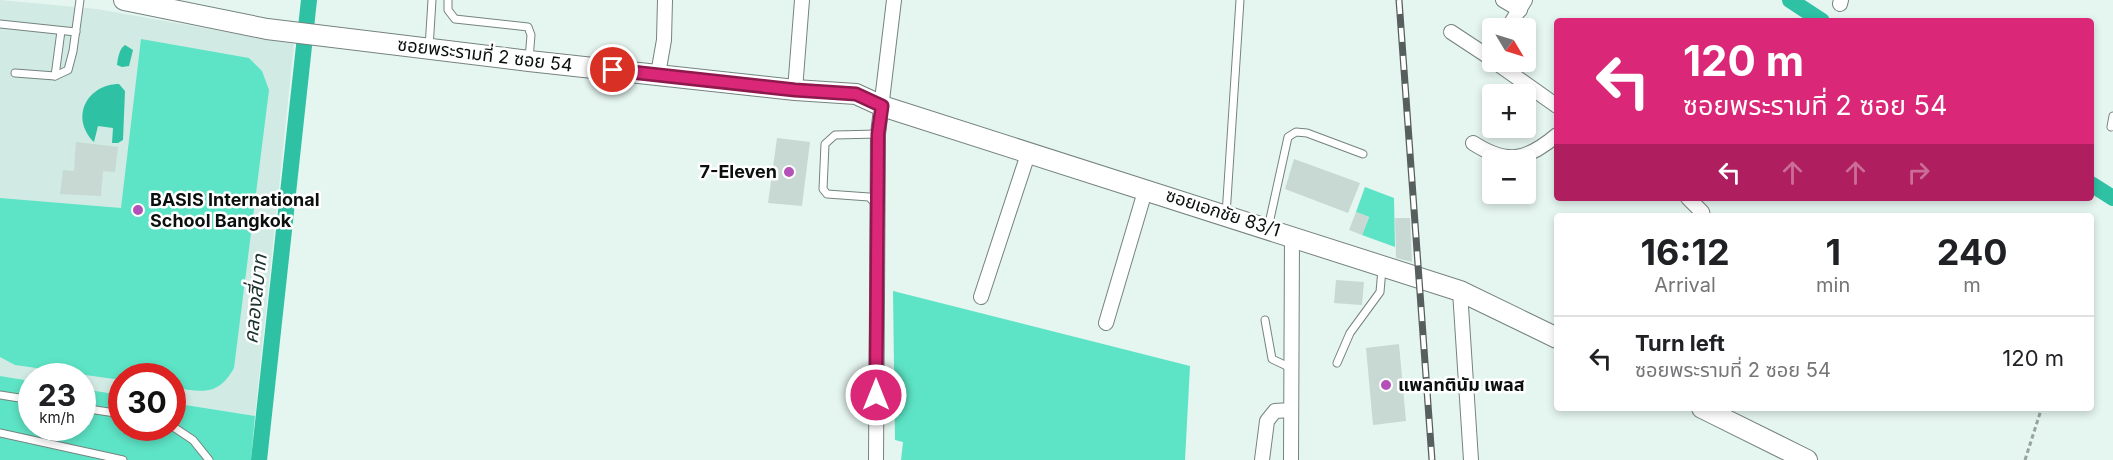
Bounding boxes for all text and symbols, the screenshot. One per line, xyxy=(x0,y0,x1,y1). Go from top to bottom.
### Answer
north arrow xyxy=(1482,18,1536,72)
map controls xyxy=(1482,18,1536,204)
street label: ซอยพระรามที่ 2 ซอย 54 xyxy=(396,31,574,76)
text: 120 m xyxy=(1683,35,1804,86)
icon: left xyxy=(1584,42,1662,120)
pin xyxy=(587,44,638,95)
icon: arrive xyxy=(596,53,629,86)
button: + xyxy=(1482,84,1536,138)
text: ซอยพระรามที่ 2 ซอย 54 xyxy=(1683,89,1947,122)
button: − xyxy=(1482,150,1536,204)
icon: left xyxy=(1713,156,1746,189)
icon: ahead xyxy=(1776,156,1809,189)
icon: ahead xyxy=(1839,156,1872,189)
icon: right xyxy=(1902,156,1935,189)
place label: 7-Eleven xyxy=(700,161,777,182)
marker: 7-Eleven xyxy=(782,165,796,179)
street label: ซอยเอกชัย 83/1 xyxy=(1163,184,1283,241)
place label: BASIS International School Bangkok xyxy=(150,189,320,231)
marker: BASIS International School Bangkok xyxy=(131,203,145,217)
text: 16:12 xyxy=(1640,230,1730,274)
text: 1 xyxy=(1825,230,1841,274)
text: 240 xyxy=(1937,230,2008,274)
water label: คลองสี่บาท xyxy=(236,252,272,345)
text: Arrival xyxy=(1654,273,1716,297)
text: min xyxy=(1816,273,1850,297)
text: m xyxy=(1963,273,1981,297)
text: Turn left xyxy=(1635,330,1725,356)
icon: left xyxy=(1584,342,1617,375)
text: 120 m xyxy=(2002,345,2064,371)
text: ซอยพระรามที่ 2 ซอย 54 xyxy=(1635,358,1831,382)
speed limit sign: 30 xyxy=(108,363,186,441)
position arrow xyxy=(844,363,908,427)
place label: แพลทตินัม เพลส xyxy=(1398,374,1525,395)
text: 23 xyxy=(38,377,76,413)
marker: แพลทตินัม เพลส xyxy=(1379,378,1393,392)
text: km/h xyxy=(39,408,75,427)

